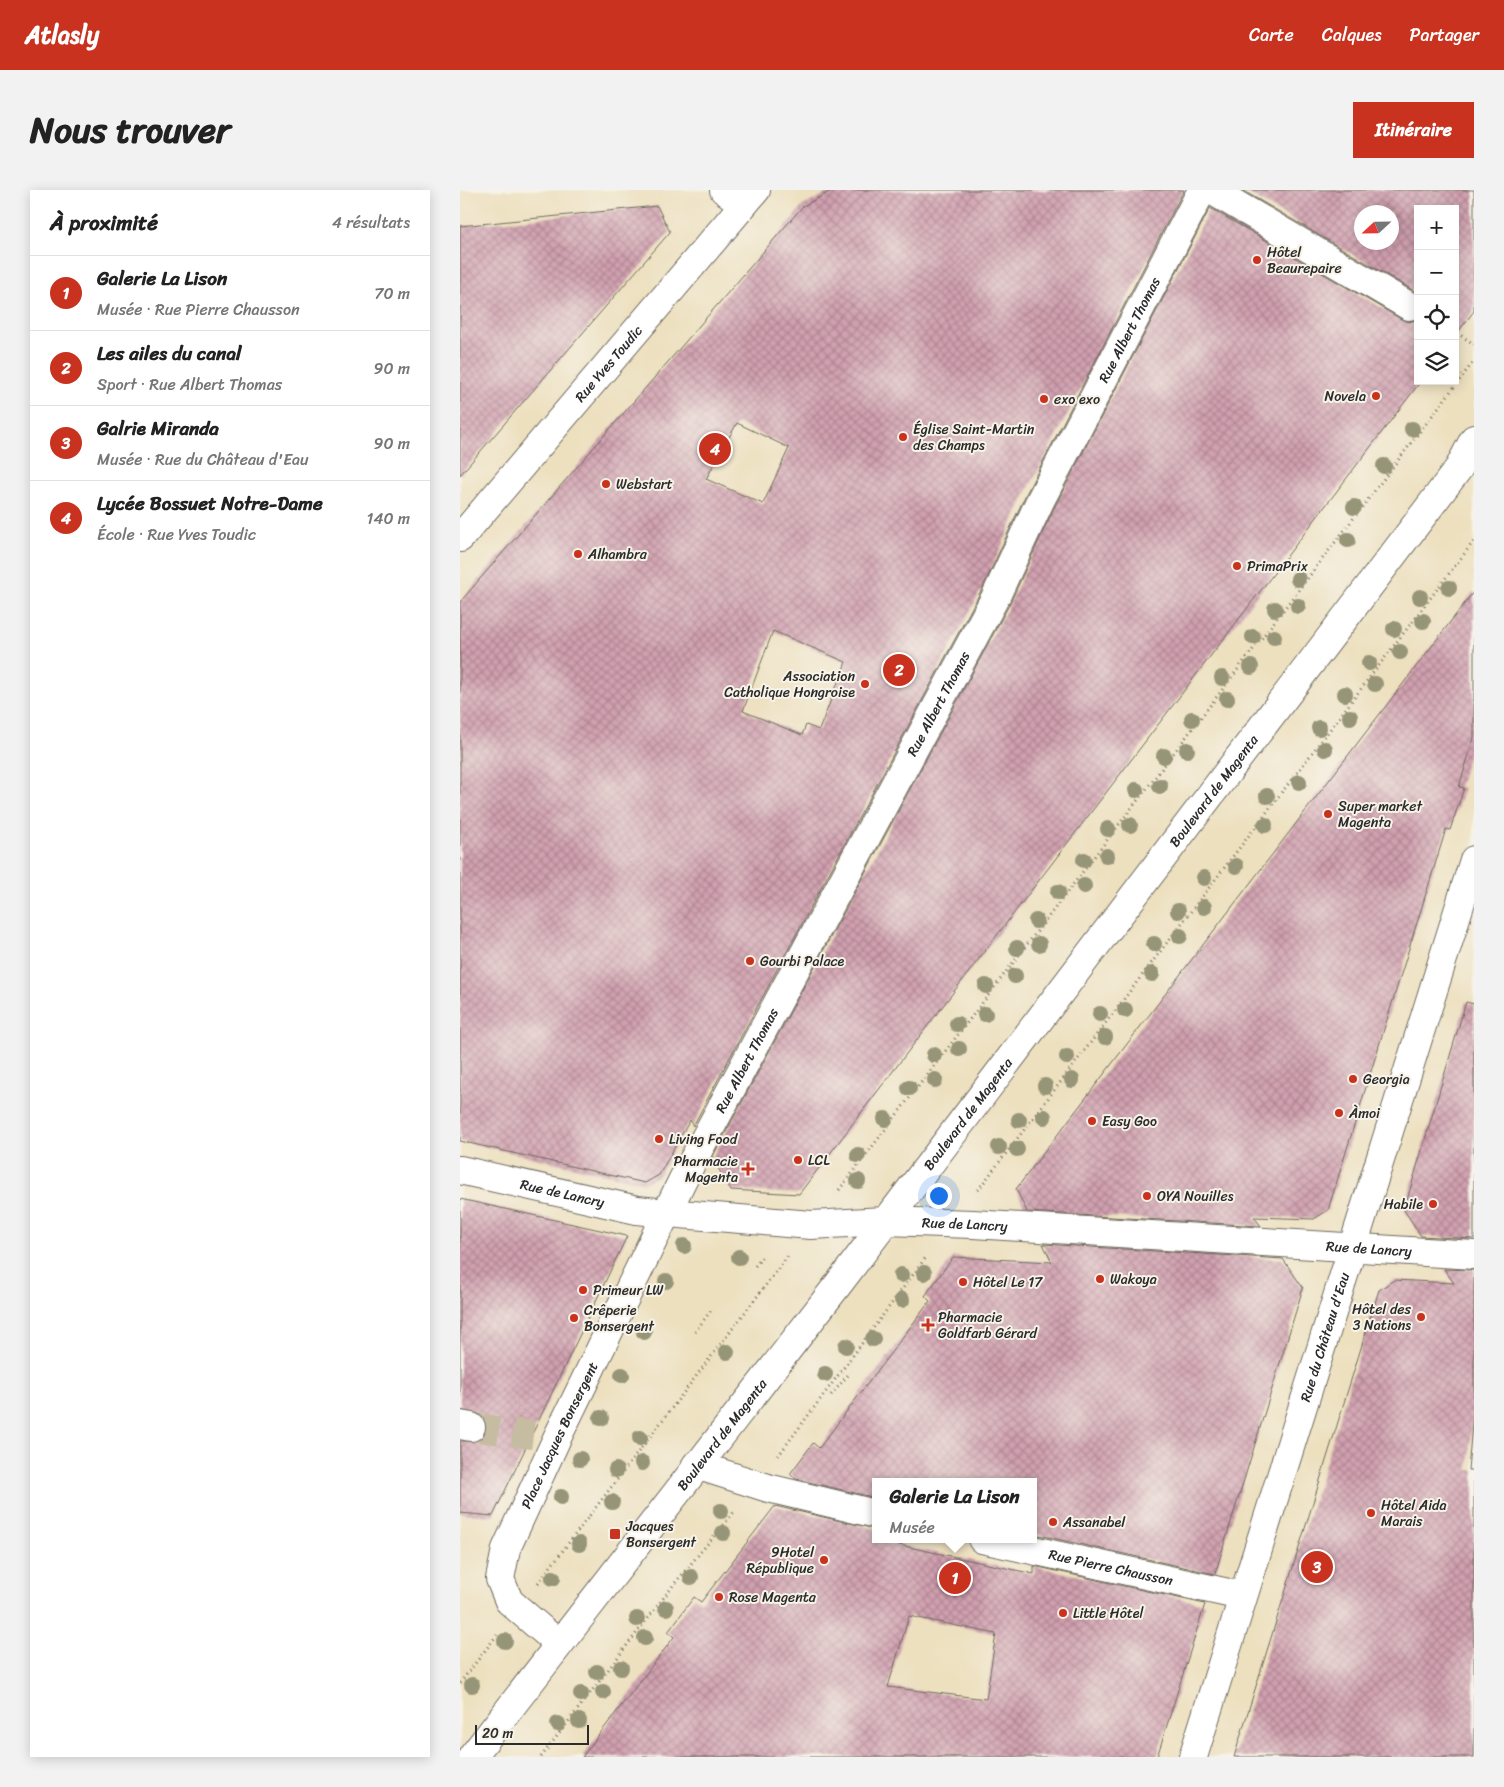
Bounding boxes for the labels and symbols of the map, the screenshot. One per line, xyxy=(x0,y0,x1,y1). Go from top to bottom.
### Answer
north arrow xyxy=(1354,205,1399,250)
place label: Hôtel Beaurepaire xyxy=(1267,240,1342,281)
marker: Hôtel Beaurepaire xyxy=(1251,254,1263,266)
street label: Rue Albert Thomas xyxy=(1092,272,1168,387)
street label: Rue Yves Toudic xyxy=(568,320,649,408)
place label: Novela xyxy=(1324,384,1366,409)
place label: exo exo xyxy=(1054,387,1100,412)
marker: Novela xyxy=(1370,390,1382,402)
marker: exo exo xyxy=(1038,393,1050,405)
place label: Église Saint-Martin des Champs xyxy=(913,417,1035,458)
pin: 4 xyxy=(699,430,731,468)
marker: Église Saint-Martin des Champs xyxy=(897,431,909,443)
place label: Webstart xyxy=(616,472,673,497)
marker: Webstart xyxy=(600,478,612,490)
place label: Alhambra xyxy=(587,542,648,567)
marker: Alhambra xyxy=(572,548,584,560)
place label: PrimaPrix xyxy=(1247,554,1309,579)
marker: PrimaPrix xyxy=(1231,560,1243,572)
street label: Rue Albert Thomas xyxy=(900,646,977,761)
pin: 2 xyxy=(883,651,915,689)
place label: Association Catholique Hongroise xyxy=(724,664,855,705)
marker: Association Catholique Hongroise xyxy=(859,678,871,690)
street label: Boulevard de Magenta xyxy=(1163,729,1266,853)
place label: Super market Magenta xyxy=(1338,794,1423,835)
marker: Super market Magenta xyxy=(1322,808,1334,820)
place label: Gourbi Palace xyxy=(760,949,845,974)
marker: Gourbi Palace xyxy=(744,955,756,967)
street label: Rue Albert Thomas xyxy=(709,1003,786,1118)
street label: Boulevard de Magenta xyxy=(917,1052,1020,1176)
place label: Georgia xyxy=(1363,1067,1410,1092)
marker: Georgia xyxy=(1347,1073,1359,1085)
place label: Àmoi xyxy=(1348,1101,1381,1126)
marker: Àmoi xyxy=(1333,1107,1345,1119)
place label: Easy Goo xyxy=(1102,1109,1157,1134)
marker: Easy Goo xyxy=(1086,1115,1098,1127)
place label: Living Food xyxy=(669,1127,739,1152)
marker: Living Food xyxy=(653,1133,665,1145)
place label: LCL xyxy=(808,1148,830,1173)
place label: Pharmacie Magenta xyxy=(674,1149,738,1190)
marker: LCL xyxy=(792,1154,804,1166)
marker: Pharmacie Magenta xyxy=(742,1163,754,1175)
street label: Rue de Lancry xyxy=(518,1172,608,1215)
your location xyxy=(926,1183,952,1209)
place label: OYA Nouilles xyxy=(1157,1184,1234,1209)
marker: OYA Nouilles xyxy=(1141,1190,1153,1202)
place label: Habile xyxy=(1384,1192,1423,1217)
marker: Habile xyxy=(1427,1198,1439,1210)
street label: Rue de Lancry xyxy=(921,1210,1009,1239)
street label: Rue de Lancry xyxy=(1325,1234,1413,1264)
place label: Wakoya xyxy=(1110,1267,1157,1292)
street label: Rue du Château d'Eau xyxy=(1293,1269,1357,1405)
place label: Hôtel Le 17 xyxy=(973,1270,1043,1295)
marker: Wakoya xyxy=(1094,1273,1106,1285)
marker: Hôtel Le 17 xyxy=(957,1276,969,1288)
place label: Primeur LW xyxy=(593,1278,663,1303)
marker: Primeur LW xyxy=(577,1284,589,1296)
place label: Hôtel des 3 Nations xyxy=(1352,1297,1412,1338)
place label: Crêperie Bonsergent xyxy=(584,1298,655,1339)
place label: Pharmacie Goldfarb Gérard xyxy=(938,1305,1039,1346)
marker: Hôtel des 3 Nations xyxy=(1415,1311,1427,1323)
marker: Crêperie Bonsergent xyxy=(568,1312,580,1324)
marker: Pharmacie Goldfarb Gérard xyxy=(922,1319,934,1331)
street label: Place Jacques Bonsergent xyxy=(514,1357,605,1513)
street label: Boulevard de Magenta xyxy=(671,1373,774,1496)
place label: Hôtel Aida Marais xyxy=(1381,1493,1446,1534)
marker: Hôtel Aida Marais xyxy=(1365,1507,1377,1519)
place label: Assanabel xyxy=(1062,1510,1126,1535)
place label: Jacques Bonsergent xyxy=(625,1514,697,1555)
marker: Assanabel xyxy=(1047,1516,1059,1528)
marker: Jacques Bonsergent xyxy=(608,1527,622,1541)
place label: 9Hotel République xyxy=(747,1540,815,1581)
street label: Rue Pierre Chausson xyxy=(1046,1542,1176,1594)
pin: 3 xyxy=(1301,1548,1333,1586)
marker: 9Hotel République xyxy=(818,1554,830,1566)
pin: 1 xyxy=(939,1559,971,1597)
place label: Rose Magenta xyxy=(729,1585,817,1610)
marker: Rose Magenta xyxy=(713,1591,725,1603)
place label: Little Hôtel xyxy=(1073,1601,1145,1626)
marker: Little Hôtel xyxy=(1057,1607,1069,1619)
scale bar xyxy=(475,1722,589,1745)

